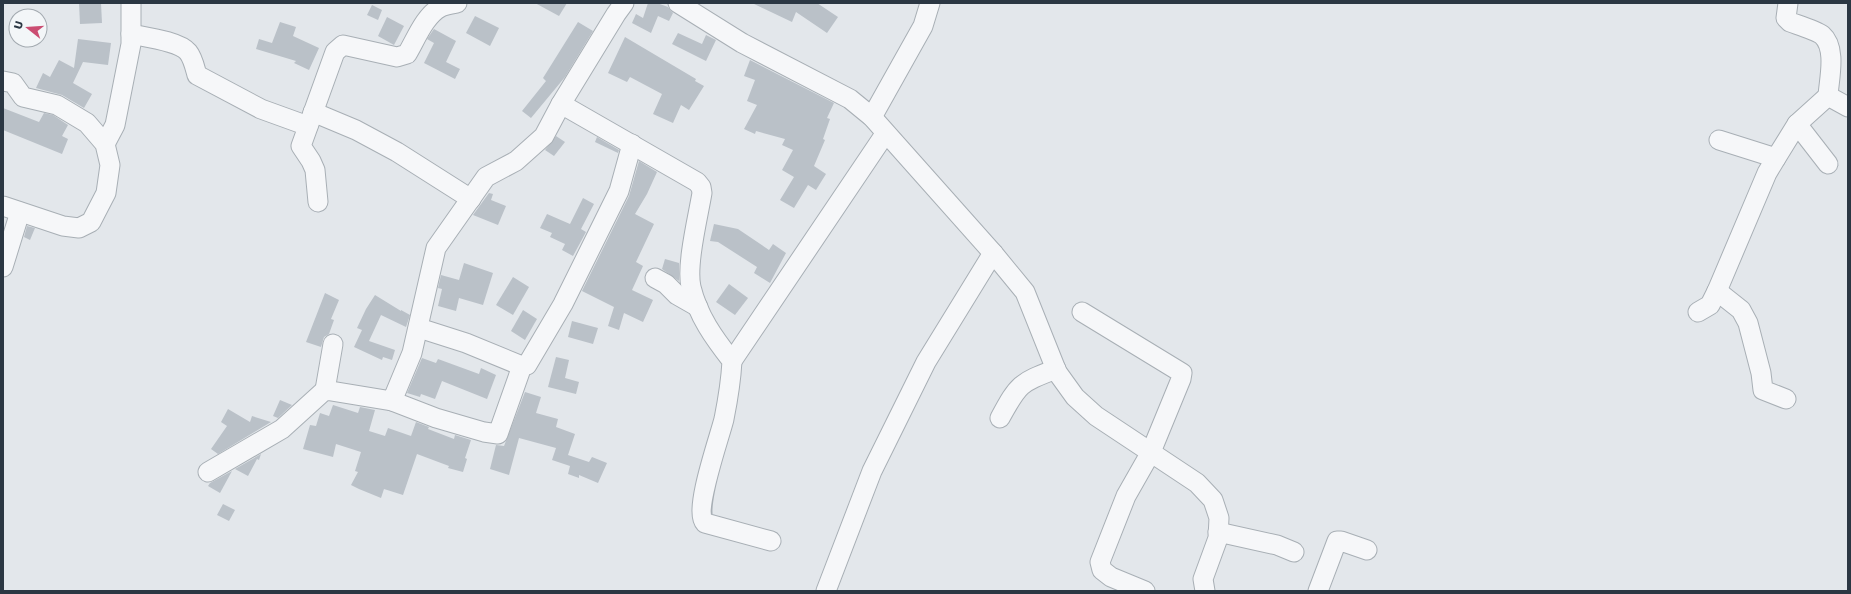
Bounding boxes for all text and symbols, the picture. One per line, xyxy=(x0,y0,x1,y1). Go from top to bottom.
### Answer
north arrow xyxy=(8,8,48,48)
text: U xyxy=(12,19,26,31)

